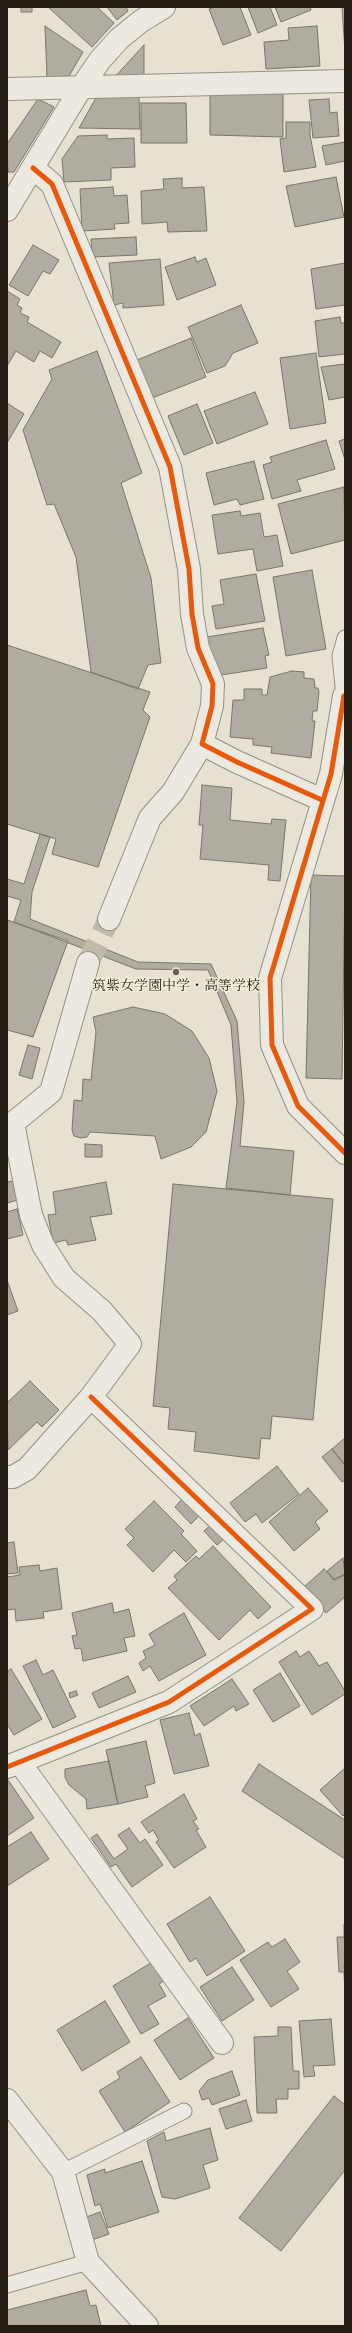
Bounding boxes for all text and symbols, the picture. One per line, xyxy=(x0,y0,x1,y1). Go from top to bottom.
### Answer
marker: 筑紫女学園中学・高等学校 xyxy=(171,967,181,977)
place label: 筑紫女学園中学・高等学校 xyxy=(92,979,260,995)

